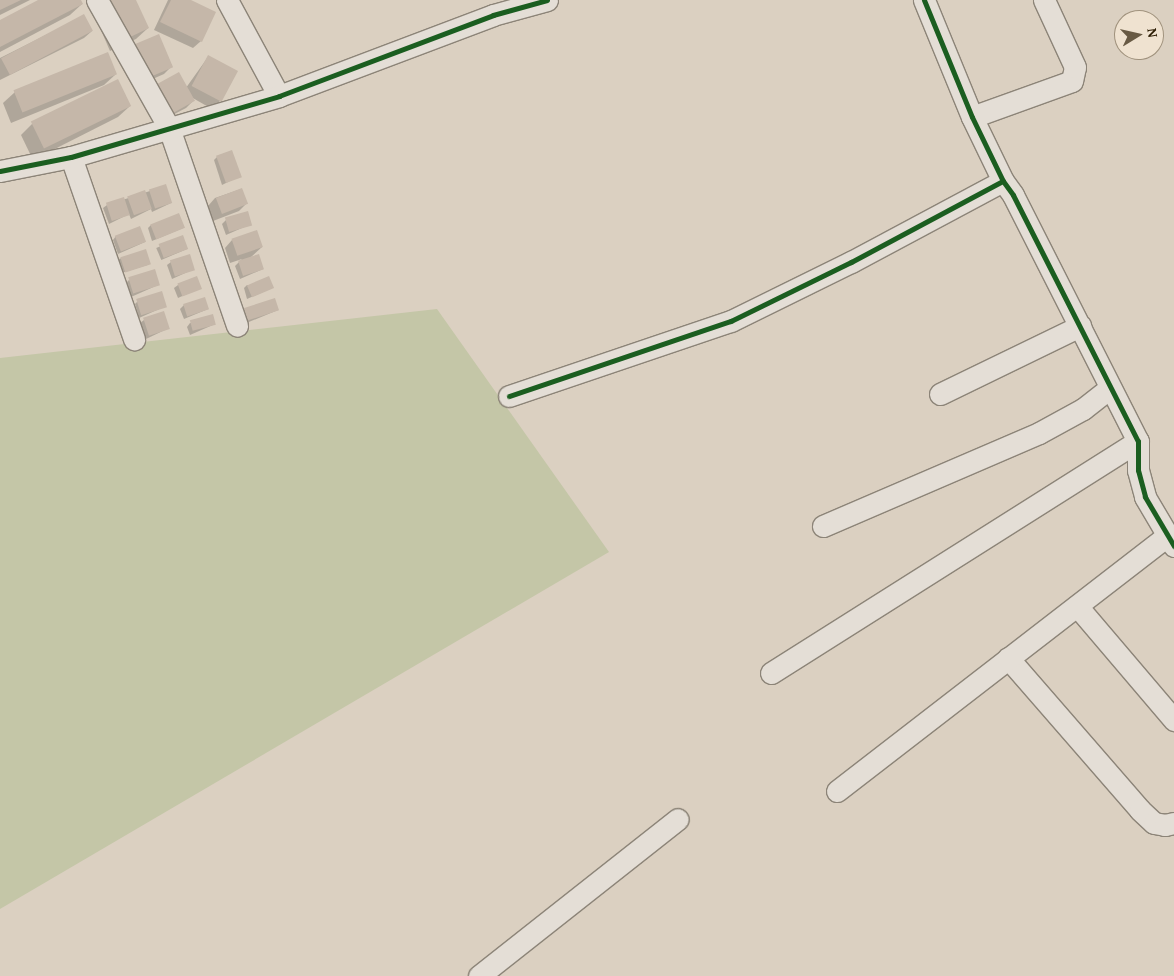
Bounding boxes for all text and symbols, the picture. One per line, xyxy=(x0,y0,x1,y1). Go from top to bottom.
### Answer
north arrow xyxy=(1114,10,1164,60)
text: N xyxy=(1142,27,1163,39)

